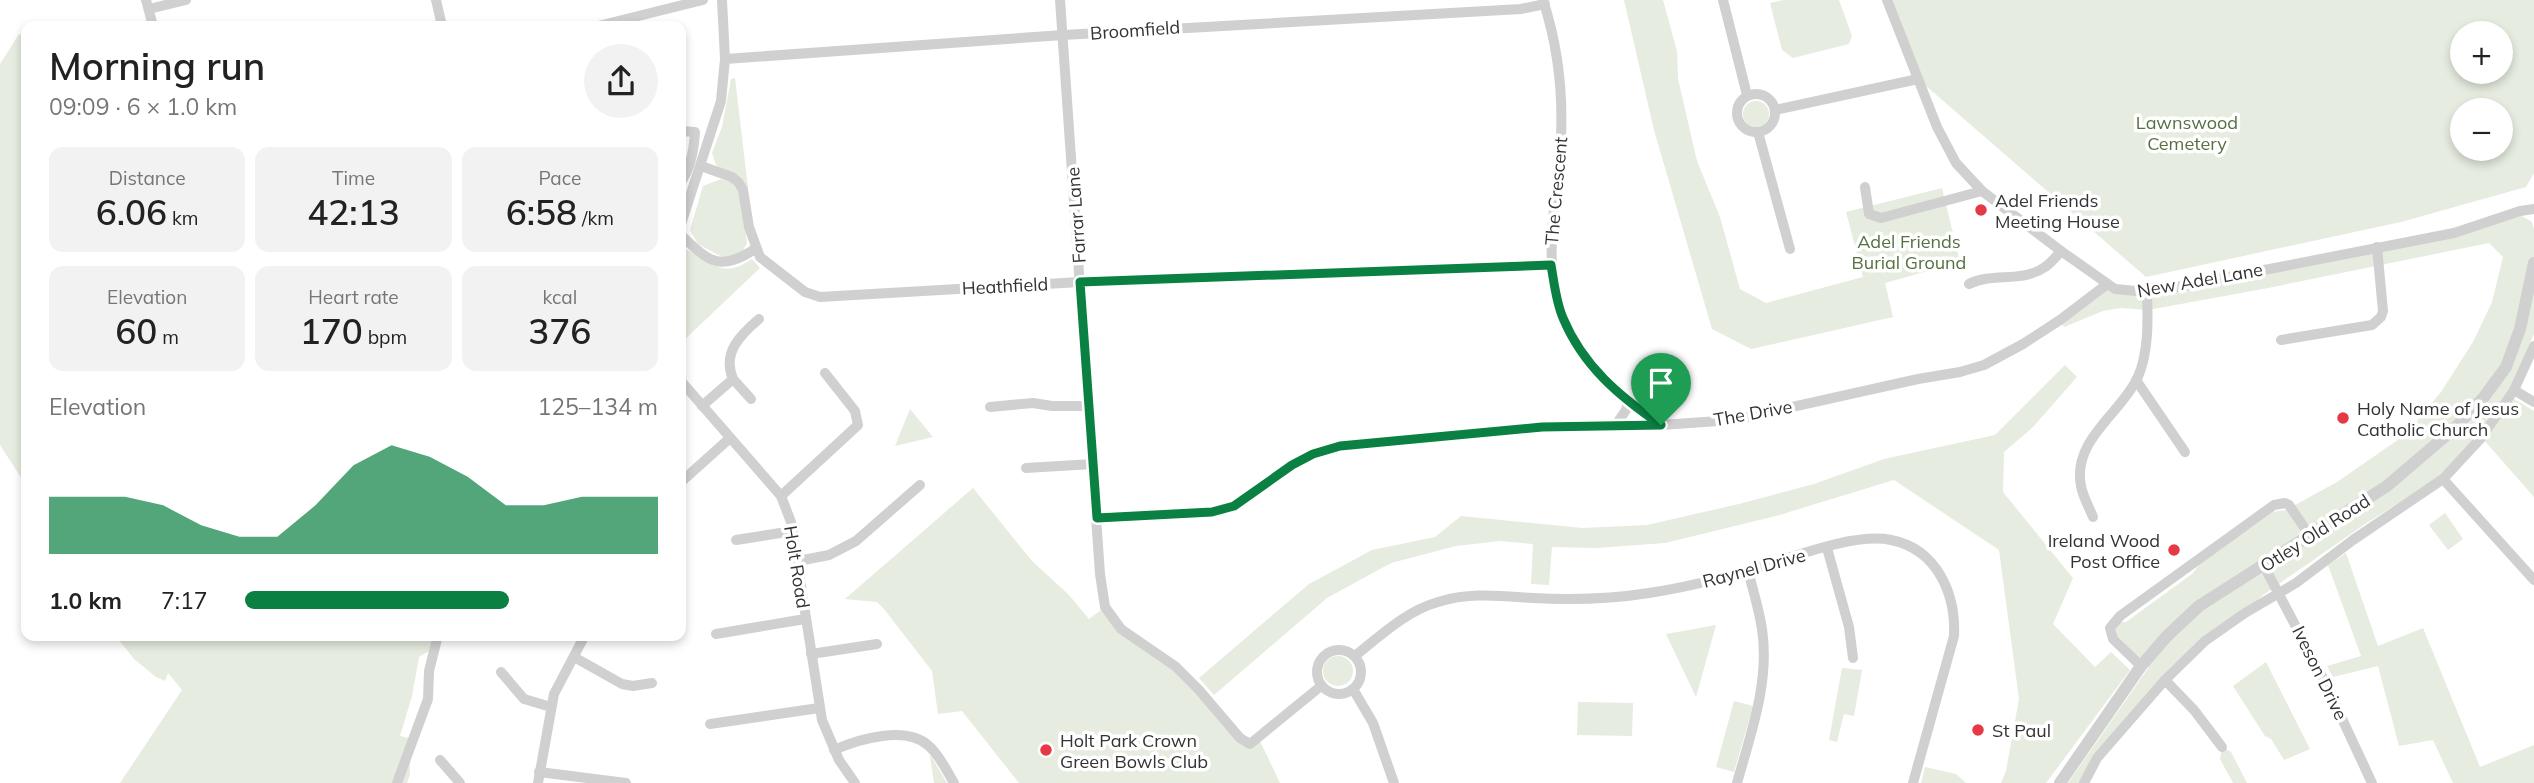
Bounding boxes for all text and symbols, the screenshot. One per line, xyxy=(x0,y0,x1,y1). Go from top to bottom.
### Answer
street label: Broomfield xyxy=(1089,15,1181,45)
map controls xyxy=(2450,21,2513,161)
button: + xyxy=(2450,21,2513,84)
text: Morning run xyxy=(49,42,265,90)
button: share xyxy=(584,44,658,118)
text: 09:09 · 6 × 1.0 km xyxy=(49,92,237,121)
button: − xyxy=(2450,98,2513,161)
park label: Lawnswood Cemetery xyxy=(2136,111,2238,155)
street label: The Crescent xyxy=(1540,136,1572,246)
text: Distance xyxy=(109,166,186,190)
text: Time xyxy=(332,166,375,190)
text: Pace xyxy=(538,166,581,190)
street label: Farrar Lane xyxy=(1061,166,1091,264)
place label: Adel Friends Meeting House xyxy=(1995,189,2120,233)
text: 6.06 xyxy=(96,190,167,234)
text: 42:13 xyxy=(307,190,400,234)
text: 6:58 xyxy=(506,190,577,234)
marker: Adel Friends Meeting House xyxy=(1973,202,1989,218)
text: km xyxy=(167,206,199,230)
text: /km xyxy=(577,206,614,230)
park label: Adel Friends Burial Ground xyxy=(1852,230,1966,274)
street label: New Adel Lane xyxy=(2135,258,2265,302)
street label: Heathfield xyxy=(961,272,1049,300)
text: Elevation xyxy=(107,285,187,309)
text: Heart rate xyxy=(308,285,399,309)
text: kcal xyxy=(542,285,577,309)
text: 60 xyxy=(115,309,157,353)
text: 170 xyxy=(300,309,363,353)
text: 376 xyxy=(528,309,591,353)
text: m xyxy=(157,325,179,349)
text: bpm xyxy=(363,325,407,349)
pin xyxy=(1631,353,1691,425)
icon: arrive xyxy=(1642,364,1680,402)
text: Elevation xyxy=(49,392,146,421)
text: 125–134 m xyxy=(537,392,658,421)
street label: The Drive xyxy=(1712,395,1794,431)
place label: Holy Name of Jesus Catholic Church xyxy=(2357,397,2519,441)
marker: Holy Name of Jesus Catholic Church xyxy=(2335,410,2351,426)
street label: Otley Old Road xyxy=(2256,489,2374,577)
street label: Holt Road xyxy=(779,524,815,610)
place label: Ireland Wood Post Office xyxy=(2048,529,2160,573)
marker: Ireland Wood Post Office xyxy=(2166,542,2182,558)
street label: Raynel Drive xyxy=(1700,543,1808,593)
text: 1.0 km xyxy=(49,586,122,615)
text: 7:17 xyxy=(161,586,208,615)
street label: Iveson Drive xyxy=(2287,622,2353,724)
place label: St Paul xyxy=(1992,719,2051,742)
marker: St Paul xyxy=(1970,722,1986,738)
place label: Holt Park Crown Green Bowls Club xyxy=(1060,729,1208,773)
marker: Holt Park Crown Green Bowls Club xyxy=(1038,742,1054,758)

